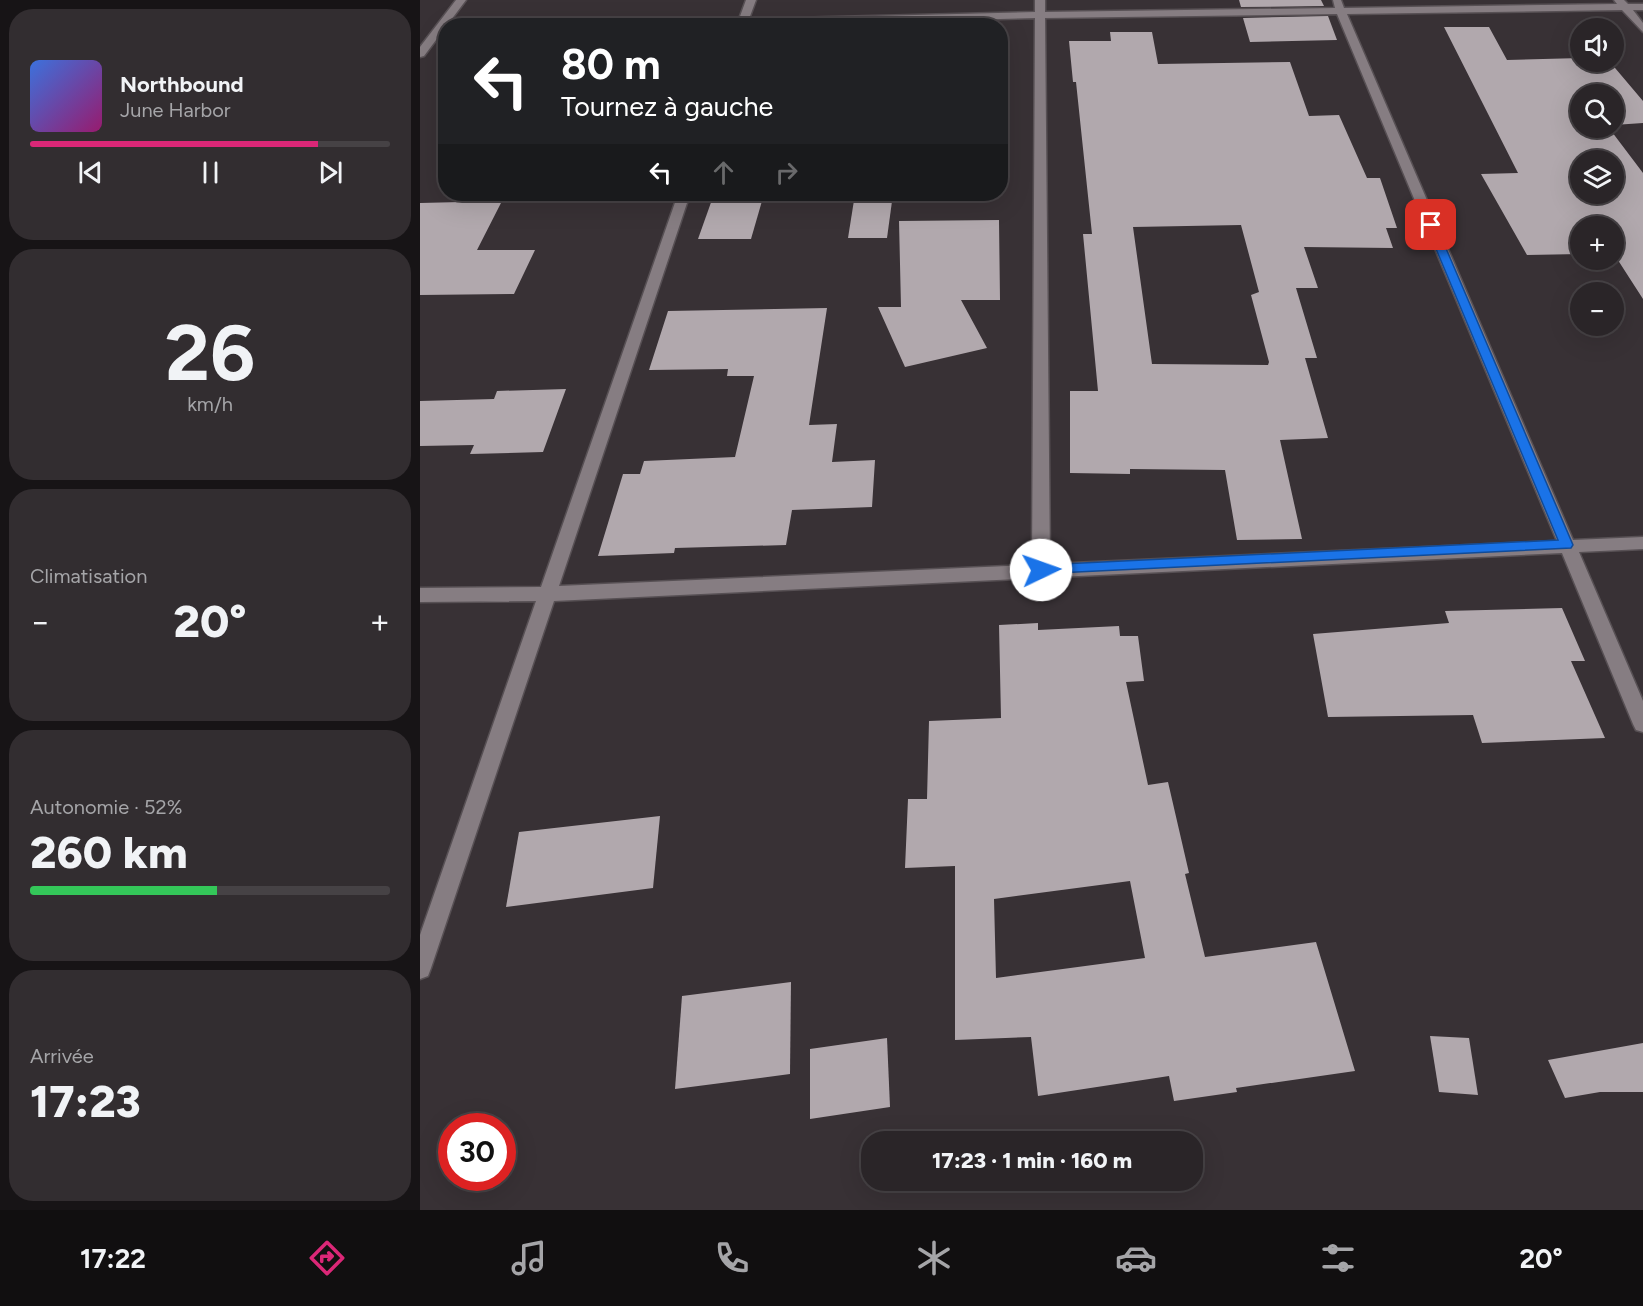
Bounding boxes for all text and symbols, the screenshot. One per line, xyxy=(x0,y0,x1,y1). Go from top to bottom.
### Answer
map controls xyxy=(1570,18,1624,336)
button: sound xyxy=(1570,18,1624,72)
text: 80 m xyxy=(561,39,661,90)
icon: left xyxy=(462,42,540,120)
text: Northbound xyxy=(120,71,244,98)
button: search xyxy=(1570,84,1624,138)
text: Tournez à gauche xyxy=(561,90,773,123)
text: June Harbor xyxy=(120,98,231,122)
button: layers xyxy=(1570,150,1624,204)
icon: previous xyxy=(74,156,107,189)
icon: pause xyxy=(194,156,227,189)
icon: next xyxy=(314,156,347,189)
icon: left xyxy=(644,156,677,189)
icon: ahead xyxy=(707,156,740,189)
icon: right xyxy=(770,156,803,189)
pin xyxy=(1405,199,1456,250)
icon: arrive xyxy=(1414,208,1447,241)
button: + xyxy=(1570,216,1624,270)
button: − xyxy=(1570,282,1624,336)
text: 26 xyxy=(165,306,255,400)
text: km/h xyxy=(187,392,233,416)
position arrow xyxy=(1009,538,1073,602)
text: Climatisation xyxy=(30,564,147,588)
text: 20° xyxy=(173,594,247,648)
text: − xyxy=(30,602,51,641)
text: + xyxy=(369,602,390,641)
text: Autonomie · 52% xyxy=(30,795,183,819)
text: 260 km xyxy=(30,825,188,879)
text: Arrivée xyxy=(30,1044,94,1068)
text: 17:23 xyxy=(30,1074,141,1128)
speed limit sign: 30 xyxy=(438,1113,516,1191)
text: 17:23 · 1 min · 160 m xyxy=(932,1147,1132,1174)
icon: directions xyxy=(306,1237,348,1279)
icon: music xyxy=(508,1237,550,1279)
icon: phone xyxy=(711,1237,753,1279)
icon: climate xyxy=(913,1237,955,1279)
icon: car xyxy=(1115,1237,1157,1279)
icon: filters xyxy=(1317,1237,1359,1279)
text: 17:22 xyxy=(80,1242,146,1275)
text: 20° xyxy=(1519,1242,1563,1275)

